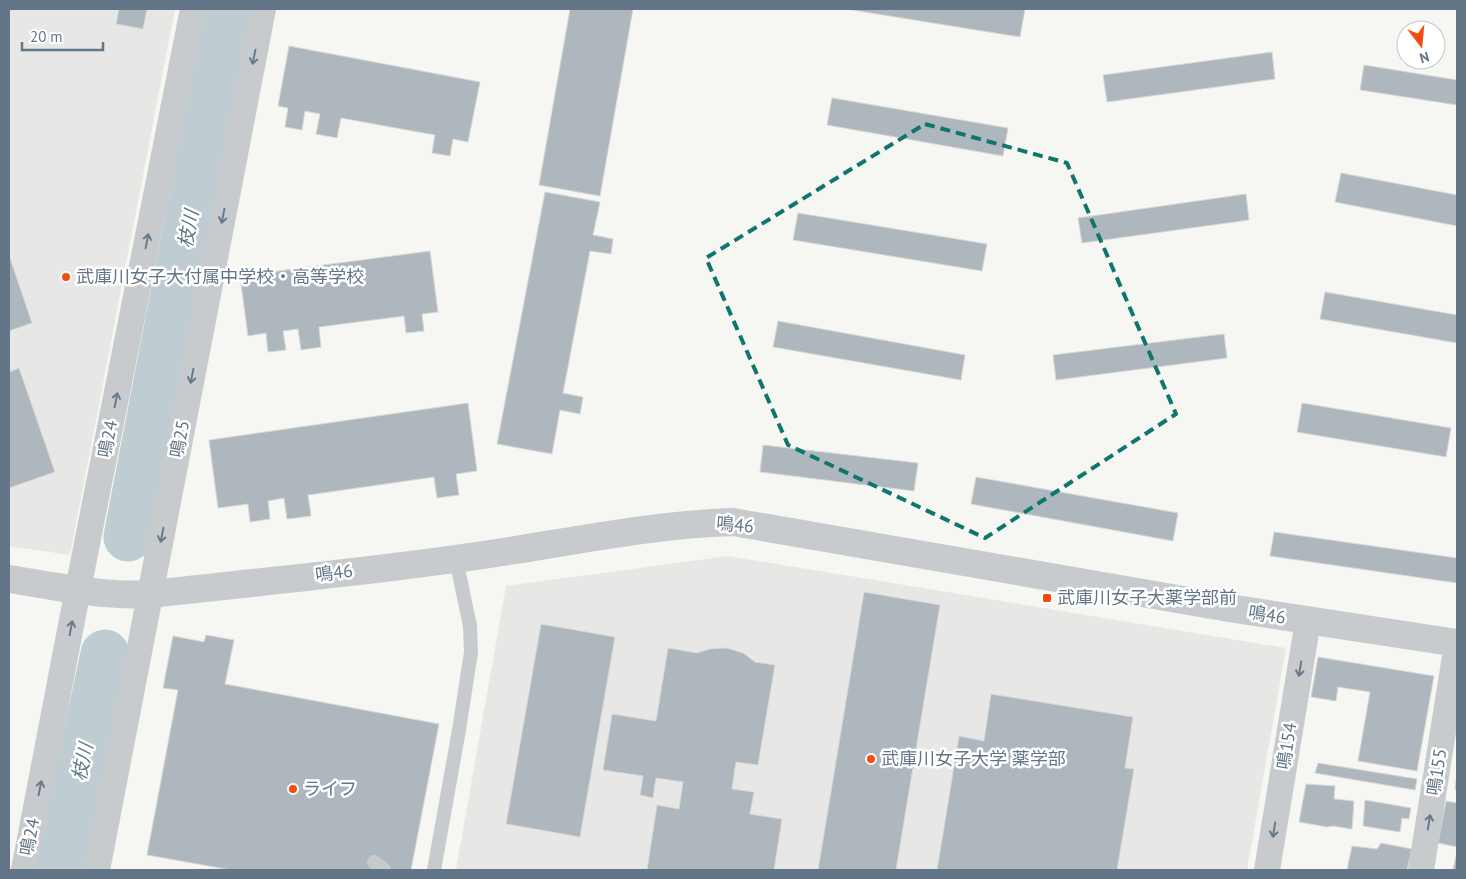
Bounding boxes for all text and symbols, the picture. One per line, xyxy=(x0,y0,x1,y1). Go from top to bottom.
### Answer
scale bar xyxy=(22,20,104,52)
north arrow xyxy=(1396,20,1446,70)
text: 20 m xyxy=(30,27,63,46)
one-way arrow xyxy=(248,48,258,64)
text: N xyxy=(1418,48,1431,67)
water label: 枝川 xyxy=(173,206,204,250)
one-way arrow xyxy=(218,208,227,224)
one-way arrow xyxy=(143,233,152,249)
place label: 武庫川女子大付属中学校・高等学校 xyxy=(76,265,364,288)
marker: 武庫川女子大付属中学校・高等学校 xyxy=(60,271,72,283)
one-way arrow xyxy=(187,367,197,383)
one-way arrow xyxy=(111,393,121,409)
street label: 鳴24 xyxy=(93,418,122,460)
street label: 鳴25 xyxy=(165,418,194,460)
street label: 鳴46 xyxy=(715,511,755,538)
one-way arrow xyxy=(156,527,166,543)
street label: 鳴46 xyxy=(314,559,354,586)
place label: 武庫川女子大薬学部前 xyxy=(1057,586,1237,609)
marker: 武庫川女子大薬学部前 xyxy=(1041,592,1053,604)
street label: 鳴46 xyxy=(1247,600,1287,629)
one-way arrow xyxy=(66,621,76,637)
one-way arrow xyxy=(1295,661,1305,677)
street label: 鳴154 xyxy=(1271,721,1302,771)
water label: 枝川 xyxy=(66,739,98,783)
place label: 武庫川女子大学 薬学部 xyxy=(881,747,1066,770)
street label: 鳴155 xyxy=(1421,747,1452,797)
marker: 武庫川女子大学 薬学部 xyxy=(865,753,877,765)
place label: ライフ xyxy=(303,777,357,800)
one-way arrow xyxy=(36,780,45,796)
marker: ライフ xyxy=(287,783,299,795)
one-way arrow xyxy=(1424,814,1434,830)
street label: 鳴24 xyxy=(15,816,44,858)
one-way arrow xyxy=(1268,821,1278,837)

